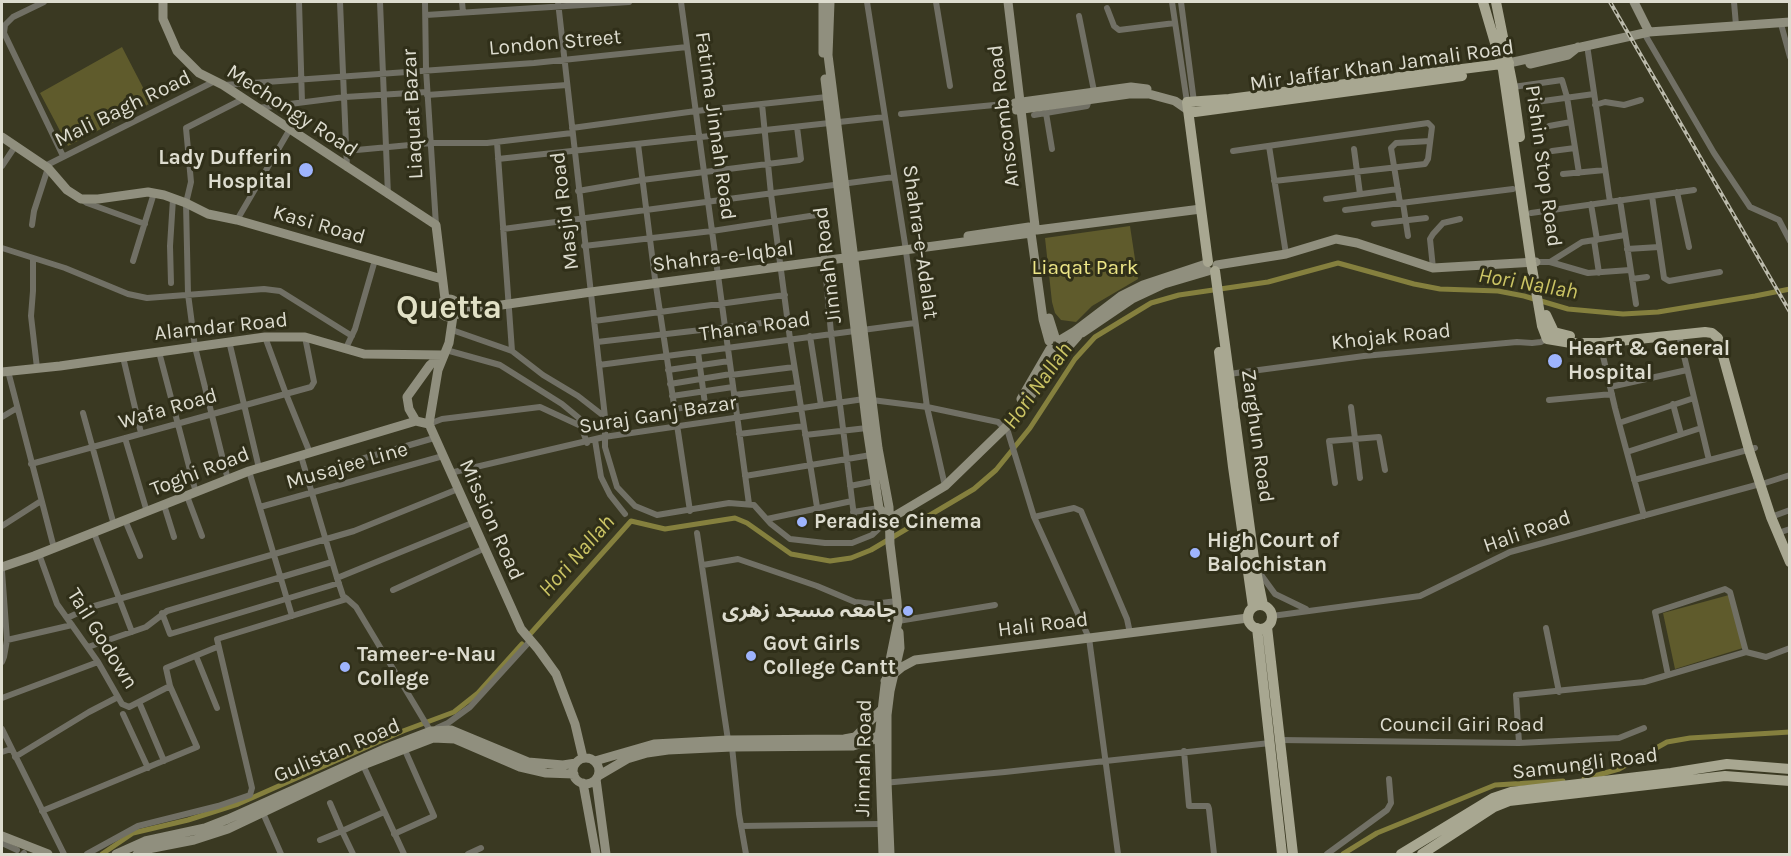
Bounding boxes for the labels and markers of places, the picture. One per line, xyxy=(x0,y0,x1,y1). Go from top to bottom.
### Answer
place label: Lady Dufferin Hospital xyxy=(158,145,292,195)
marker: Lady Dufferin Hospital xyxy=(297,161,315,179)
place label: Heart & General Hospital xyxy=(1568,336,1730,386)
marker: Heart & General Hospital xyxy=(1546,352,1564,370)
place label: Peradise Cinema xyxy=(814,509,982,535)
marker: Peradise Cinema xyxy=(795,515,809,529)
place label: High Court of Balochistan xyxy=(1207,528,1339,578)
marker: High Court of Balochistan xyxy=(1188,546,1202,560)
place label: جامعہ مسجد زھری xyxy=(722,598,896,624)
marker: جامعہ مسجد زھری xyxy=(901,604,915,618)
place label: Govt Girls College Cantt xyxy=(763,631,896,681)
place label: Tameer-e-Nau College xyxy=(357,642,496,692)
marker: Govt Girls College Cantt xyxy=(744,649,758,663)
marker: Tameer-e-Nau College xyxy=(338,660,352,674)

